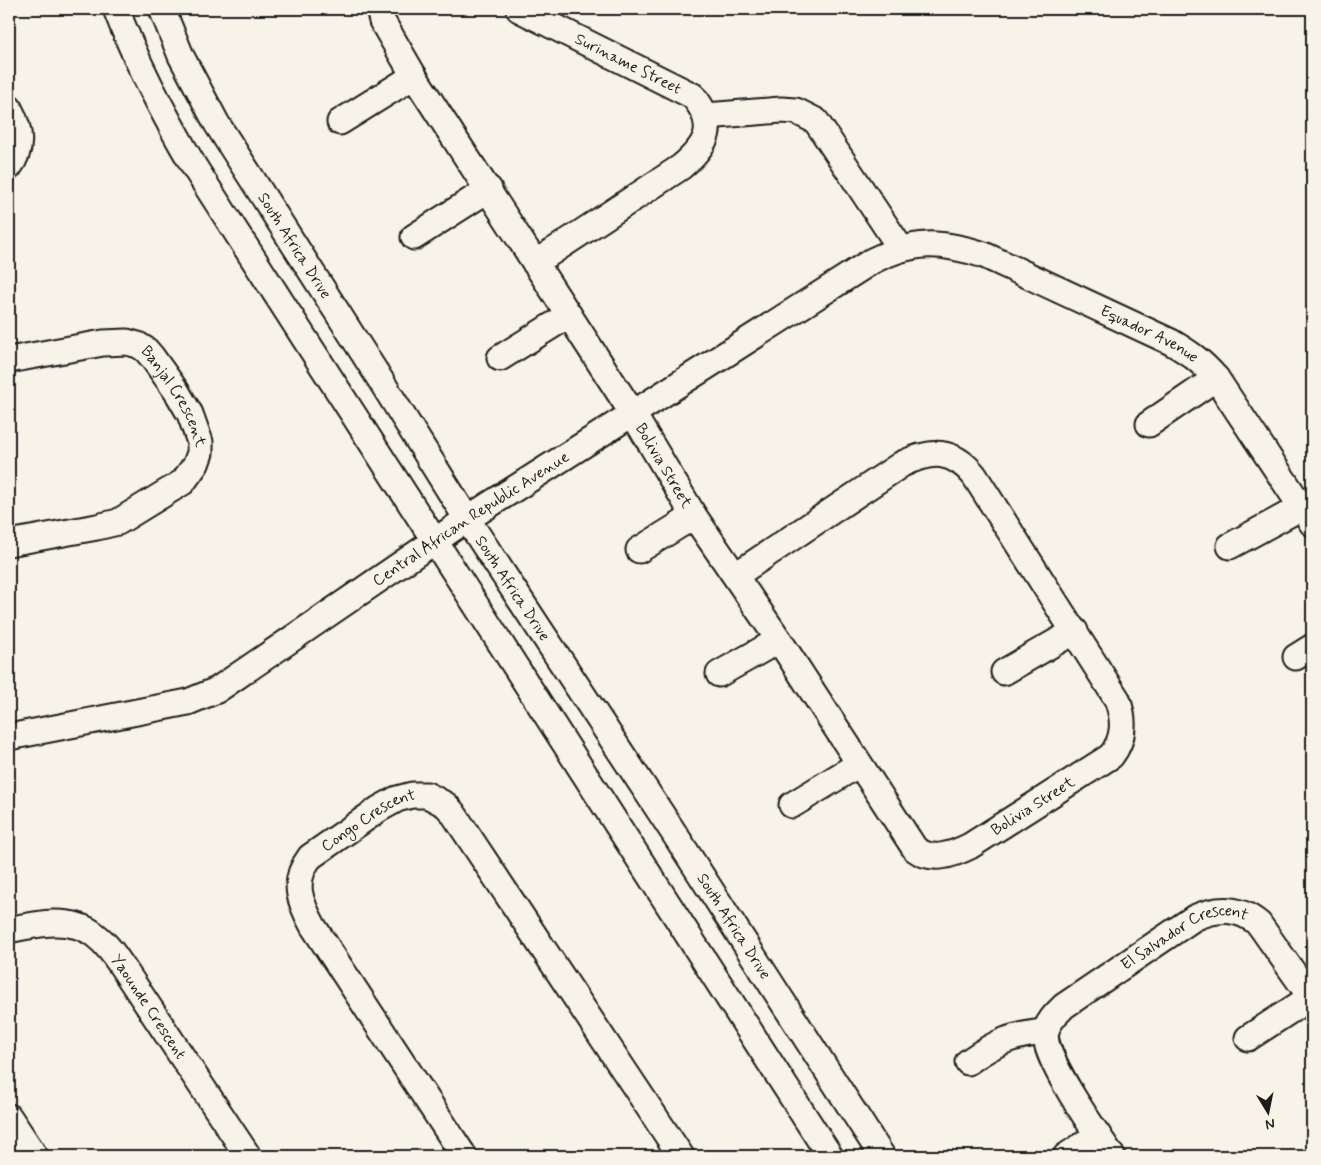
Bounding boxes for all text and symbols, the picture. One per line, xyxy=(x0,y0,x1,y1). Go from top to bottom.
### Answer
street label: Suriname Street xyxy=(571,28,685,99)
street label: South Africa Drive xyxy=(253,188,336,303)
street label: Equador Avenue xyxy=(1097,300,1203,367)
street label: Banjal Crescent xyxy=(136,341,212,450)
street label: Bolivia Street xyxy=(630,419,698,513)
street label: Central African Republic Avenue xyxy=(368,446,573,591)
street label: South Africa Drive xyxy=(470,531,555,645)
street label: Bolivia Street xyxy=(987,771,1079,840)
street label: Congo Crescent xyxy=(317,784,418,857)
street label: South Africa Drive xyxy=(692,869,776,983)
street label: El Salvador Crescent xyxy=(1117,900,1252,975)
street label: Yaounde Crescent xyxy=(106,950,191,1063)
north arrow xyxy=(1244,1088,1294,1138)
text: N xyxy=(1264,1114,1276,1133)

